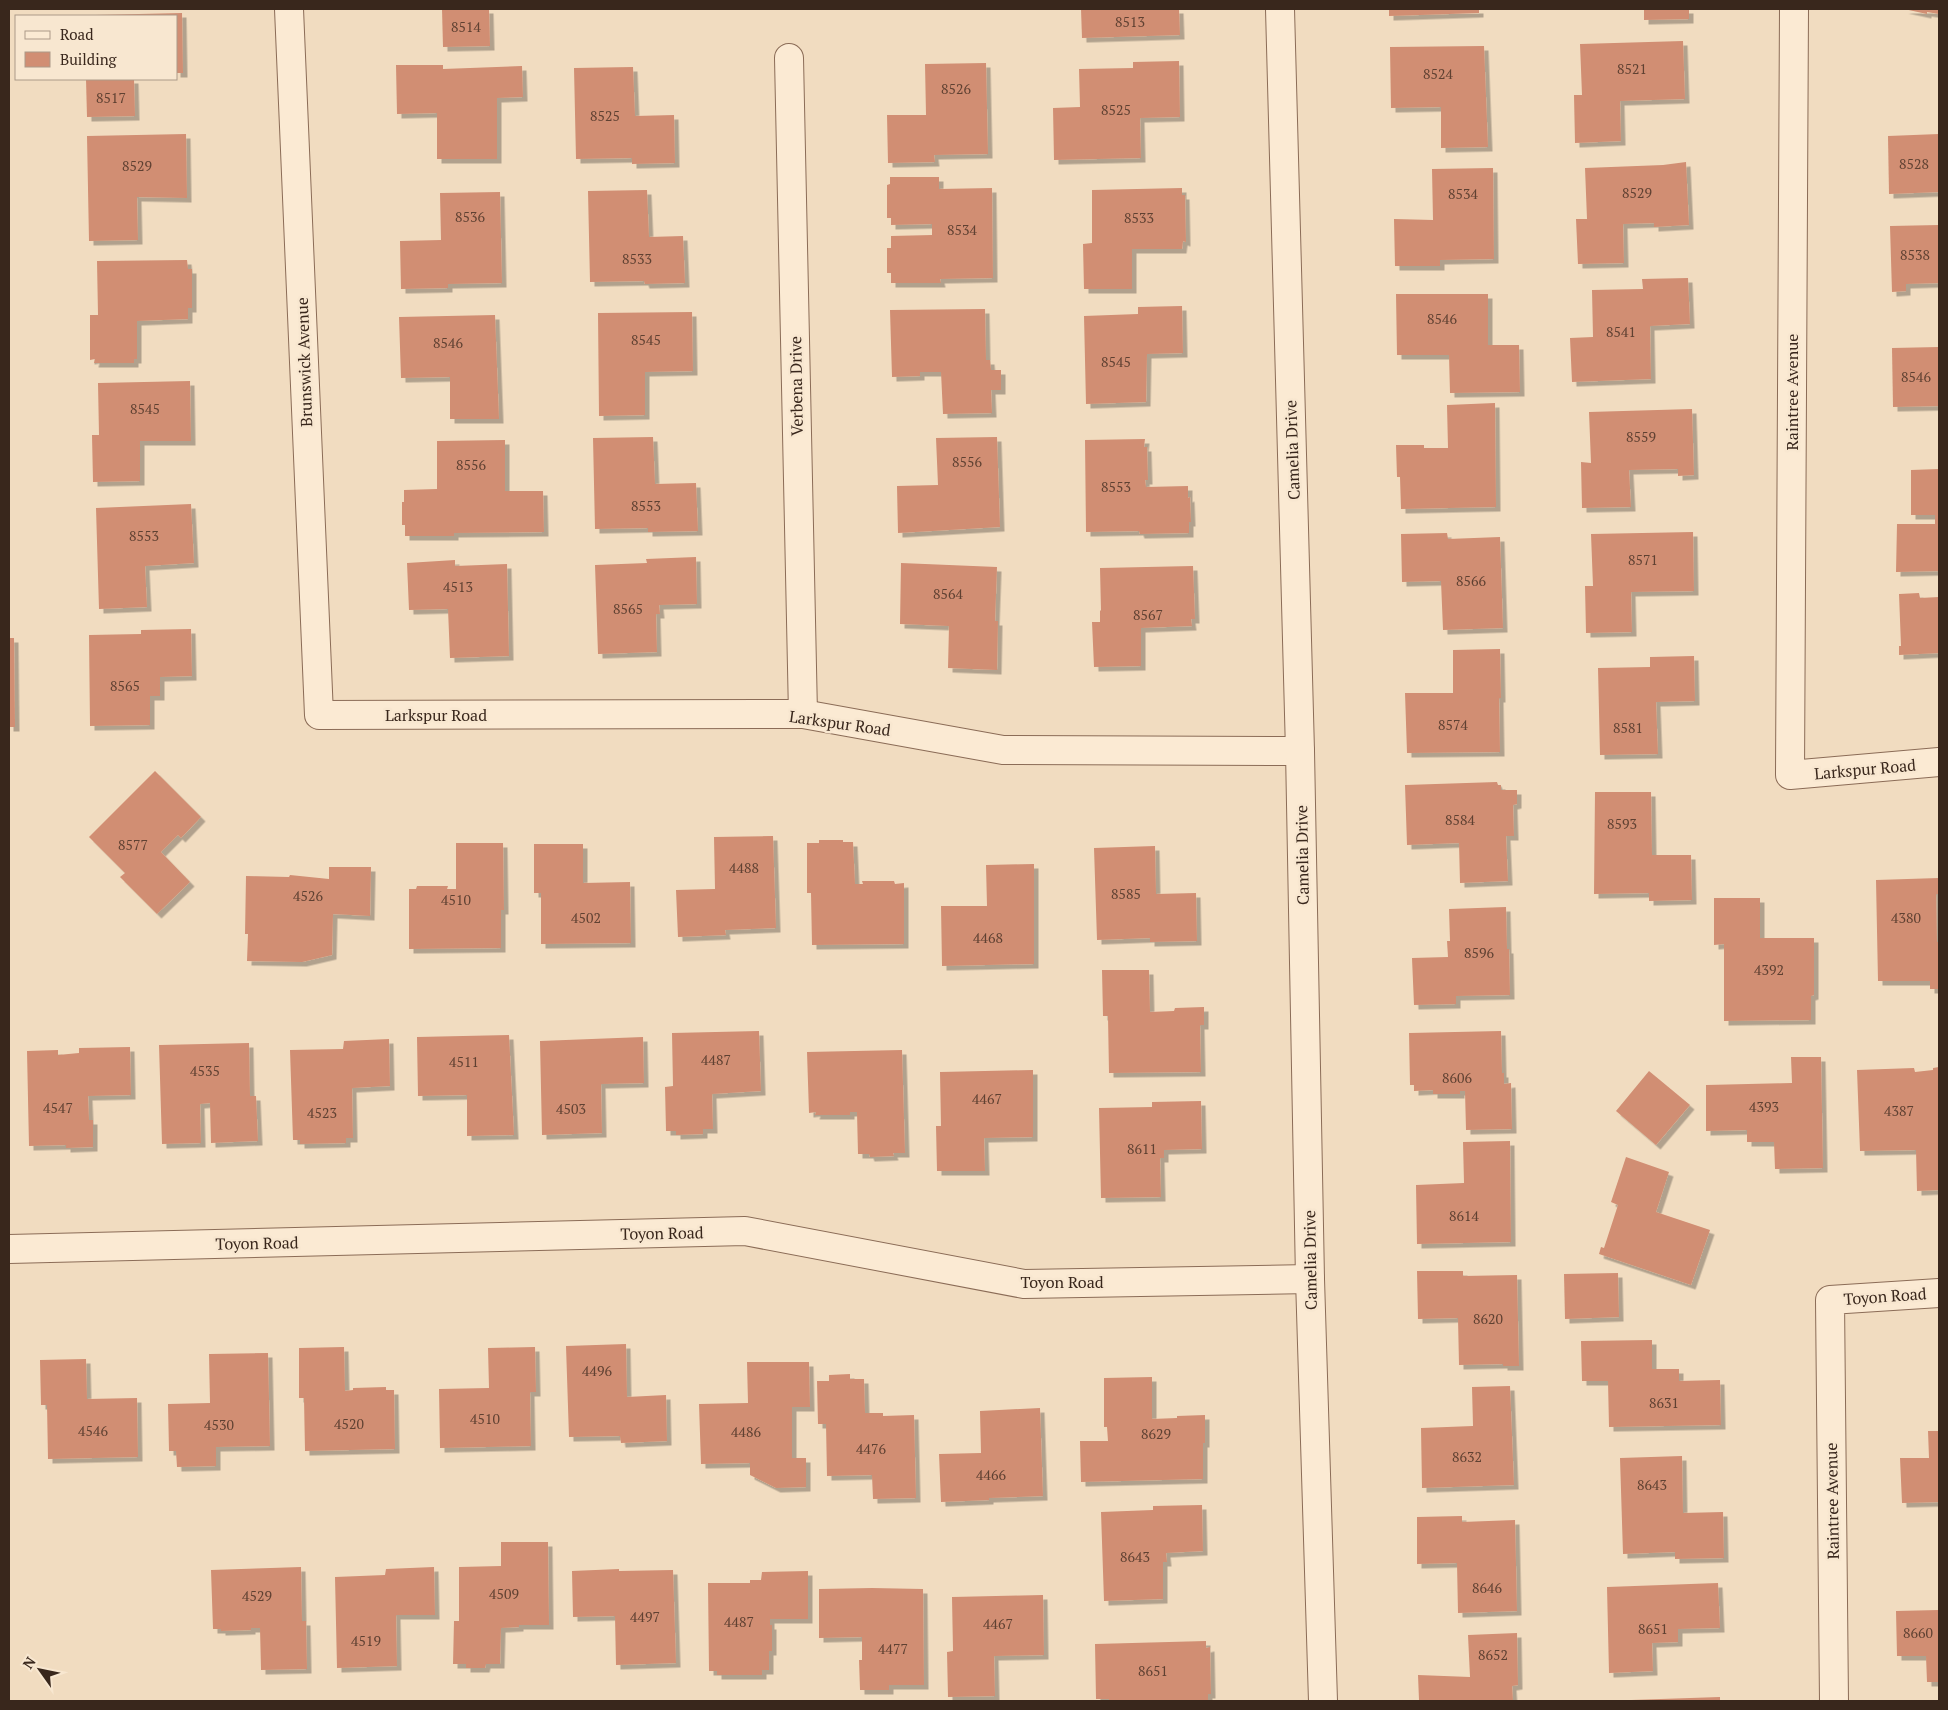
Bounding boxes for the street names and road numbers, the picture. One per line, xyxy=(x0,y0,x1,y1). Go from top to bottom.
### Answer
street label: Brunswick Avenue xyxy=(291,297,317,427)
street label: Raintree Avenue xyxy=(1781,334,1803,450)
street label: Verbena Drive xyxy=(784,336,808,436)
street label: Camelia Drive xyxy=(1279,400,1305,500)
street label: Larkspur Road xyxy=(385,704,487,726)
street label: Larkspur Road xyxy=(788,705,892,741)
street label: Larkspur Road xyxy=(1813,754,1917,784)
street label: Camelia Drive xyxy=(1290,805,1314,905)
street label: Camelia Drive xyxy=(1298,1210,1322,1310)
street label: Toyon Road xyxy=(620,1221,704,1245)
street label: Toyon Road xyxy=(215,1231,299,1255)
street label: Toyon Road xyxy=(1020,1271,1104,1293)
street label: Toyon Road xyxy=(1843,1282,1927,1310)
street label: Raintree Avenue xyxy=(1820,1442,1844,1560)

